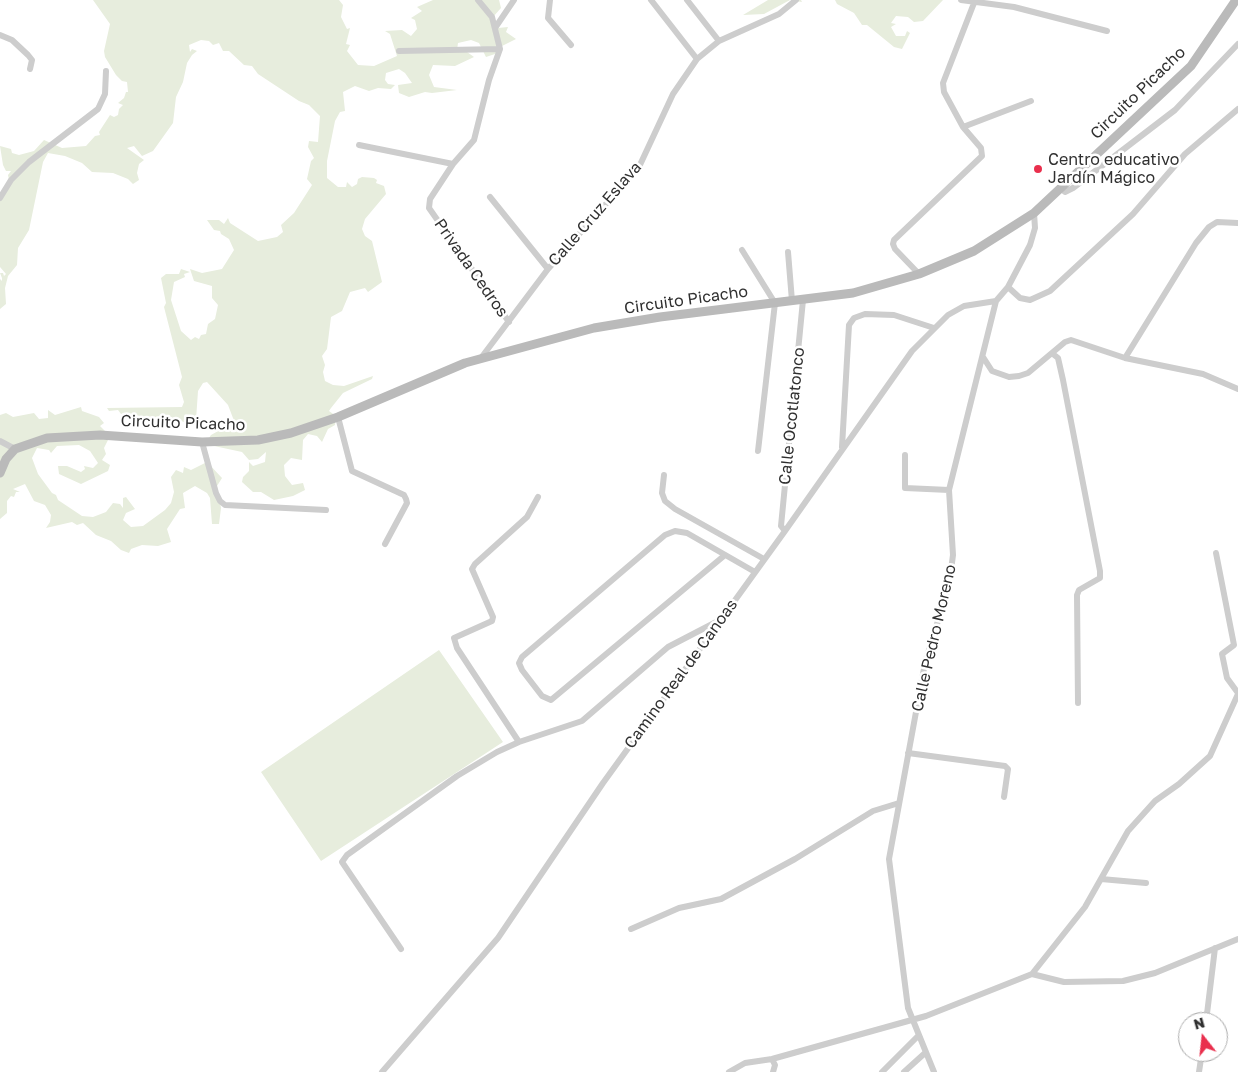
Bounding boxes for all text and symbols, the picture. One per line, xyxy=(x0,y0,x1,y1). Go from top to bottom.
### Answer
street label: Circuito Picacho xyxy=(1087,43,1189,143)
place label: Centro educativo Jardín Mágico xyxy=(1048,150,1179,188)
street label: Calle Cruz Eslava xyxy=(545,158,645,270)
marker: Centro educativo Jardín Mágico xyxy=(1032,163,1044,175)
street label: Privada Cedros xyxy=(430,215,512,321)
street label: Circuito Picacho xyxy=(623,282,749,318)
street label: Calle Ocotlatonco xyxy=(775,346,809,486)
street label: Circuito Picacho xyxy=(120,411,246,435)
street label: Calle Pedro Moreno xyxy=(908,562,960,714)
street label: Camino Real de Canoas xyxy=(620,596,742,752)
north arrow xyxy=(1178,1012,1228,1062)
text: N xyxy=(1192,1013,1206,1033)

